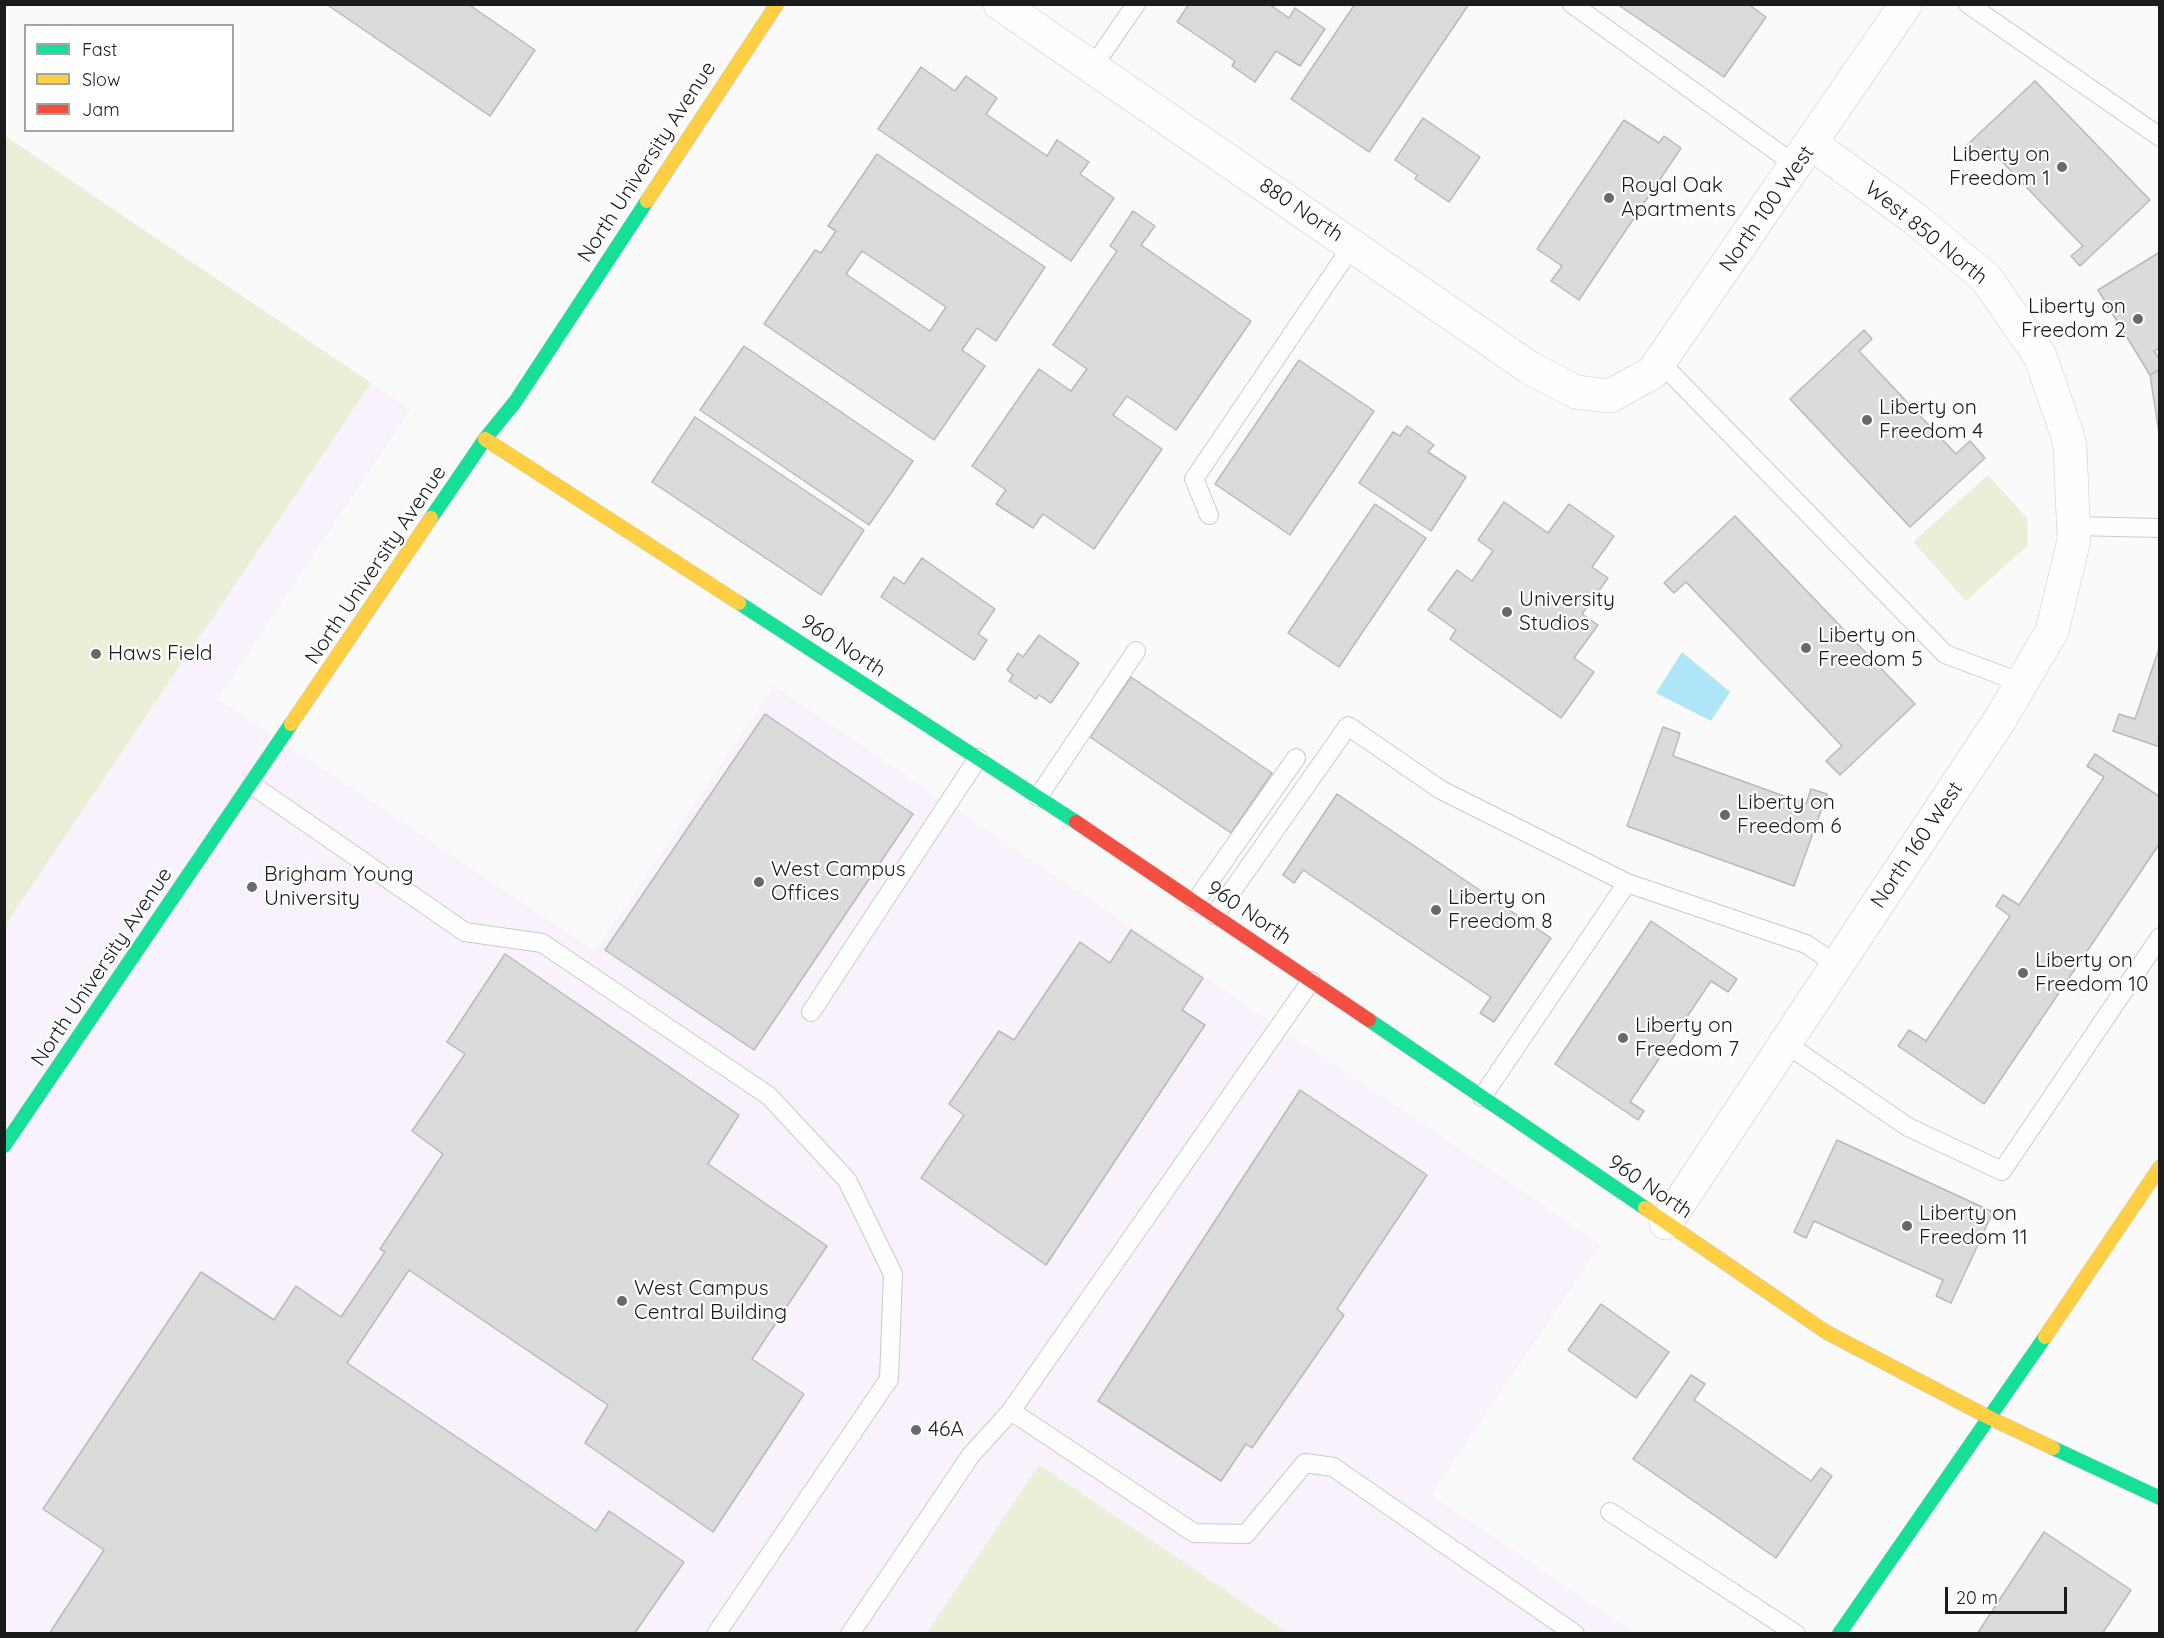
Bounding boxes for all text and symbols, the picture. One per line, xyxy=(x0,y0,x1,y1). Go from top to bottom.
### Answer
legend xyxy=(24,24,234,132)
text: Fast xyxy=(82,38,117,61)
street label: North University Avenue xyxy=(573,57,721,267)
text: Slow xyxy=(82,68,120,91)
text: Jam xyxy=(82,98,120,121)
street label: North 100 West xyxy=(1714,141,1820,277)
place label: Liberty on Freedom 1 xyxy=(1949,142,2050,192)
marker: Liberty on Freedom 1 xyxy=(2055,160,2069,174)
street label: 880 North xyxy=(1254,173,1348,247)
place label: Royal Oak Apartments xyxy=(1621,173,1736,223)
street label: West 850 North xyxy=(1860,176,1992,290)
marker: Royal Oak Apartments xyxy=(1602,191,1616,205)
place label: Liberty on Freedom 2 xyxy=(2021,294,2126,344)
marker: Liberty on Freedom 2 xyxy=(2131,312,2145,326)
place label: Liberty on Freedom 4 xyxy=(1879,395,1983,445)
marker: Liberty on Freedom 4 xyxy=(1860,413,1874,427)
street label: North University Avenue xyxy=(300,461,452,669)
place label: University Studios xyxy=(1519,587,1615,637)
marker: University Studios xyxy=(1500,605,1514,619)
street label: 960 North xyxy=(796,609,890,683)
place label: Liberty on Freedom 5 xyxy=(1818,623,1923,673)
place label: Haws Field xyxy=(108,641,213,667)
marker: Liberty on Freedom 5 xyxy=(1799,641,1813,655)
marker: Haws Field xyxy=(89,647,103,661)
street label: North 160 West xyxy=(1865,777,1969,913)
place label: Liberty on Freedom 6 xyxy=(1737,790,1842,840)
marker: Liberty on Freedom 6 xyxy=(1718,808,1732,822)
place label: West Campus Offices xyxy=(771,857,906,907)
place label: Brigham Young University xyxy=(264,862,414,912)
street label: North University Avenue xyxy=(26,863,178,1071)
marker: West Campus Offices xyxy=(752,875,766,889)
street label: 960 North xyxy=(1202,876,1296,950)
marker: Brigham Young University xyxy=(245,880,259,894)
place label: Liberty on Freedom 8 xyxy=(1448,885,1553,935)
marker: Liberty on Freedom 8 xyxy=(1429,903,1443,917)
place label: Liberty on Freedom 10 xyxy=(2035,948,2149,998)
marker: Liberty on Freedom 10 xyxy=(2016,966,2030,980)
place label: Liberty on Freedom 7 xyxy=(1635,1013,1739,1063)
marker: Liberty on Freedom 7 xyxy=(1616,1031,1630,1045)
street label: 960 North xyxy=(1603,1150,1697,1224)
place label: Liberty on Freedom 11 xyxy=(1919,1201,2028,1251)
marker: Liberty on Freedom 11 xyxy=(1900,1219,1914,1233)
place label: West Campus Central Building xyxy=(634,1276,787,1326)
marker: West Campus Central Building xyxy=(615,1294,629,1308)
place label: 46A xyxy=(928,1417,964,1443)
marker: 46A xyxy=(909,1423,923,1437)
scale bar xyxy=(1948,1575,2070,1613)
text: 20 m xyxy=(1956,1586,1998,1609)

